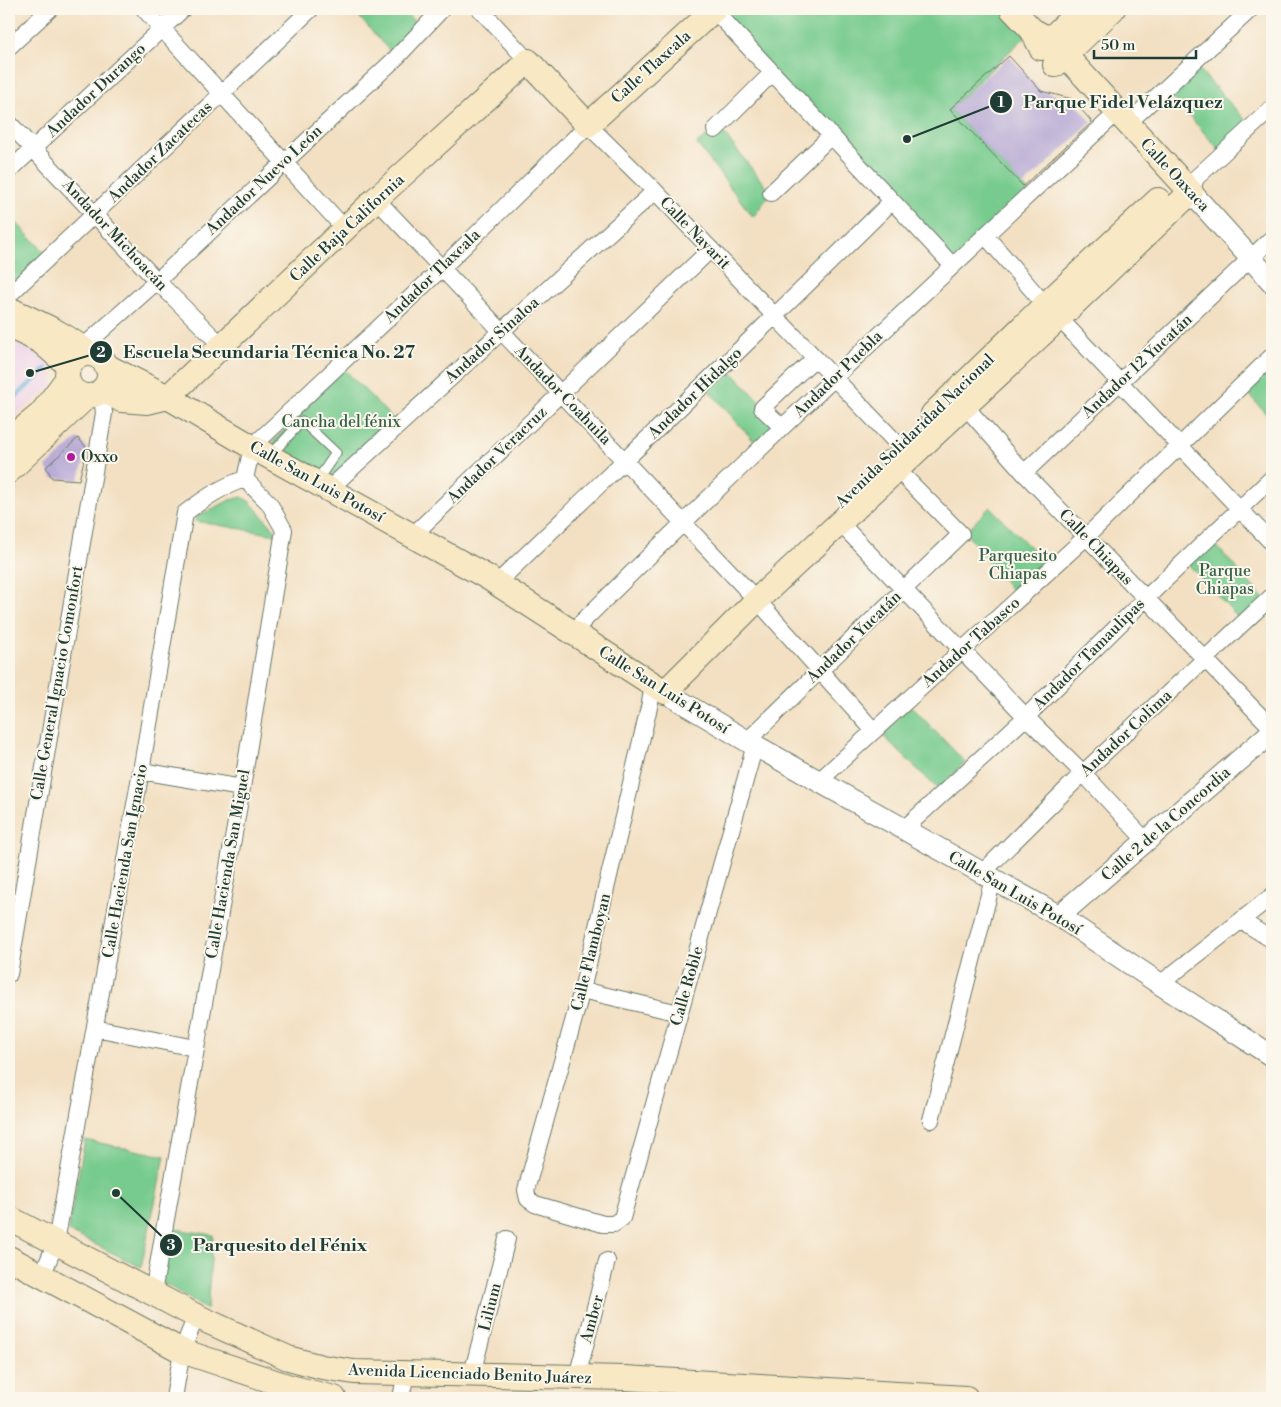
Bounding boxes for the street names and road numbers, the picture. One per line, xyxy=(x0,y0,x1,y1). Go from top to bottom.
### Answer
street label: Calle Tlaxcala xyxy=(607,25,696,108)
street label: Andador Durango xyxy=(41,39,150,142)
street label: Andador Zacatecas xyxy=(103,97,216,208)
street label: Andador Nuevo León xyxy=(201,121,327,240)
street label: Calle Oaxaca xyxy=(1136,134,1215,217)
street label: Calle Baja California xyxy=(286,169,409,286)
street label: Andador Michoacán xyxy=(57,174,172,295)
street label: Calle Nayarit xyxy=(655,192,735,274)
street label: Andador Tlaxcala xyxy=(379,224,485,328)
street label: Andador Sinaloa xyxy=(440,292,544,388)
street label: Andador 12 Yucatán xyxy=(1077,309,1197,423)
street label: Andador Puebla xyxy=(789,326,887,422)
street label: Andador Coahuila xyxy=(510,340,616,450)
street label: Andador Hidalgo xyxy=(643,343,746,444)
street label: Avenida Solidaridad Nacional xyxy=(831,350,999,513)
street label: Andador Veracruz xyxy=(442,402,551,509)
street label: Calle San Luis Potosí xyxy=(246,437,388,528)
street label: Calle Chiapas xyxy=(1055,505,1137,589)
street label: Calle General Ignacio Comonfort xyxy=(26,564,88,802)
street label: Andador Yucatán xyxy=(802,586,906,688)
street label: Andador Tabasco xyxy=(917,593,1024,692)
street label: Andador Tamaulipas xyxy=(1028,594,1149,715)
street label: Calle San Luis Potosí xyxy=(595,642,734,739)
street label: Andador Colima xyxy=(1075,685,1177,781)
street label: Calle Hacienda San Ignacio xyxy=(98,762,152,960)
street label: Calle 2 de la Concordia xyxy=(1097,762,1235,886)
street label: Calle Hacienda San Miguel xyxy=(201,767,255,960)
street label: Calle San Luis Potosí xyxy=(945,847,1086,940)
street label: Calle Flamboyan xyxy=(567,891,615,1013)
street label: Calle Roble xyxy=(666,944,708,1028)
street label: Lilium xyxy=(474,1281,506,1333)
street label: Amber xyxy=(576,1293,608,1346)
street label: Avenida Licenciado Benito Juárez xyxy=(347,1360,592,1388)

